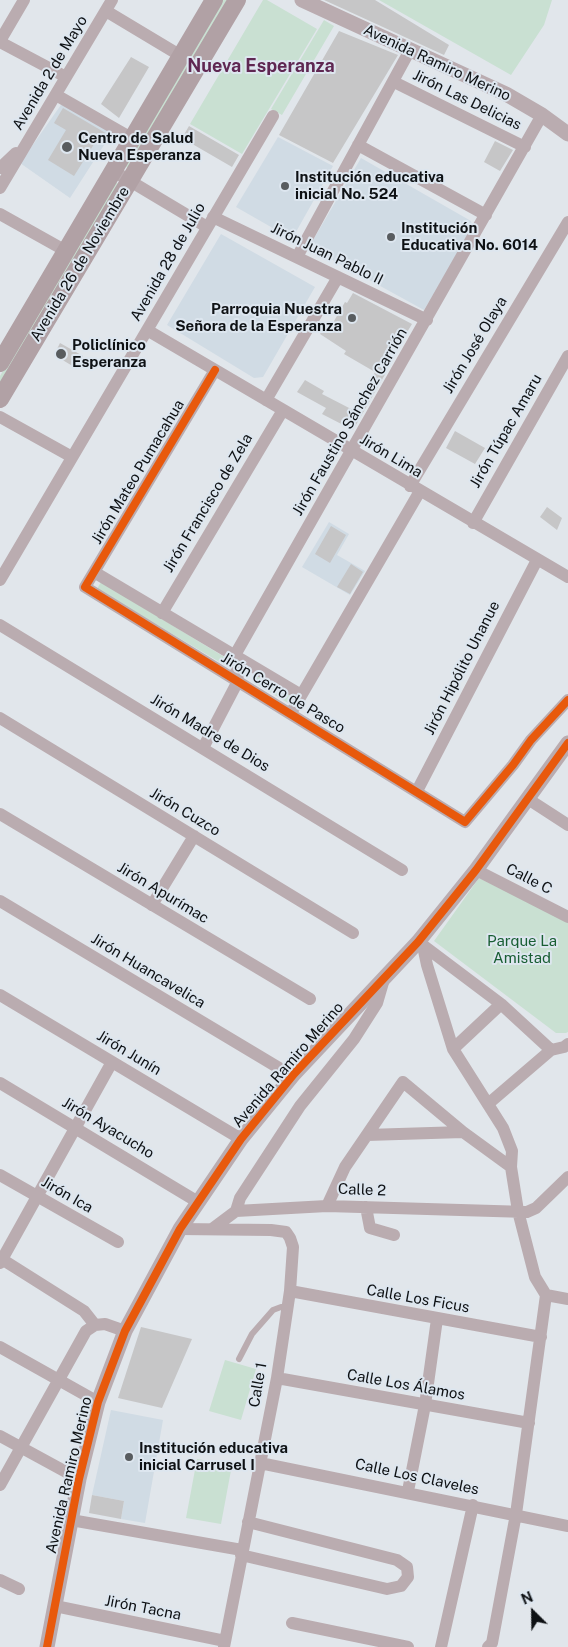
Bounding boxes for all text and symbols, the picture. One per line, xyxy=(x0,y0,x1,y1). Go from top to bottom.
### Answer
street label: Avenida 2 de Mayo xyxy=(9,13,91,133)
street label: Avenida Ramiro Merino xyxy=(361,21,513,105)
district label: Nueva Esperanza xyxy=(187,55,335,77)
street label: Jirón Las Delicias xyxy=(410,66,524,134)
place label: Centro de Salud Nueva Esperanza xyxy=(78,129,201,164)
marker: Centro de Salud Nueva Esperanza xyxy=(60,140,74,154)
place label: Institución educativa inicial No. 524 xyxy=(295,168,444,203)
marker: Institución educativa inicial No. 524 xyxy=(279,180,291,192)
street label: Avenida 26 de Noviembre xyxy=(27,183,133,345)
street label: Avenida 28 de Julio xyxy=(127,200,209,324)
street label: Jirón Juan Pablo II xyxy=(268,219,386,289)
place label: Institución Educativa No. 6014 xyxy=(401,219,538,254)
marker: Institución Educativa No. 6014 xyxy=(385,231,397,243)
street label: Jirón José Olaya xyxy=(439,293,511,397)
place label: Parroquia Nuestra Señora de la Esperanza xyxy=(175,300,342,335)
marker: Parroquia Nuestra Señora de la Esperanza xyxy=(346,312,358,324)
street label: Jirón Faustino Sánchez Carrión xyxy=(289,325,411,519)
place label: Policlínico Esperanza xyxy=(72,336,147,371)
marker: Policlínico Esperanza xyxy=(54,347,68,361)
street label: Jirón Túpac Amaru xyxy=(466,371,546,491)
street label: Jirón Mateo Pumacahua xyxy=(88,397,188,547)
street label: Jirón Francisco de Zela xyxy=(159,430,257,576)
street label: Jirón Lima xyxy=(356,430,426,482)
street label: Jirón Hipólito Unanue xyxy=(420,598,504,738)
street label: Jirón Cerro de Pasco xyxy=(218,649,348,737)
street label: Jirón Madre de Dios xyxy=(147,690,273,776)
street label: Jirón Cuzco xyxy=(147,784,223,840)
street label: Jirón Apurímac xyxy=(114,859,212,927)
street label: Calle C xyxy=(503,860,555,898)
street label: Jirón Huancavelica xyxy=(88,930,208,1012)
park label: Parque La Amistad xyxy=(487,932,557,967)
street label: Avenida Ramiro Merino xyxy=(229,999,347,1131)
street label: Jirón Junín xyxy=(94,1027,164,1079)
street label: Jirón Ayacucho xyxy=(59,1093,157,1163)
street label: Jirón Ica xyxy=(38,1173,96,1217)
street label: Calle 2 xyxy=(338,1180,386,1200)
street label: Calle Los Ficus xyxy=(365,1281,471,1317)
street label: Calle 1 xyxy=(245,1361,271,1409)
street label: Calle Los Álamos xyxy=(346,1366,466,1404)
street label: Avenida Ramiro Merino xyxy=(42,1395,96,1555)
place label: Institución educativa inicial Carrusel I xyxy=(139,1439,288,1474)
marker: Institución educativa inicial Carrusel I xyxy=(123,1451,135,1463)
street label: Calle Los Claveles xyxy=(353,1455,481,1499)
north arrow xyxy=(508,1587,558,1637)
text: N xyxy=(519,1589,535,1608)
street label: Jirón Tacna xyxy=(103,1592,183,1624)

